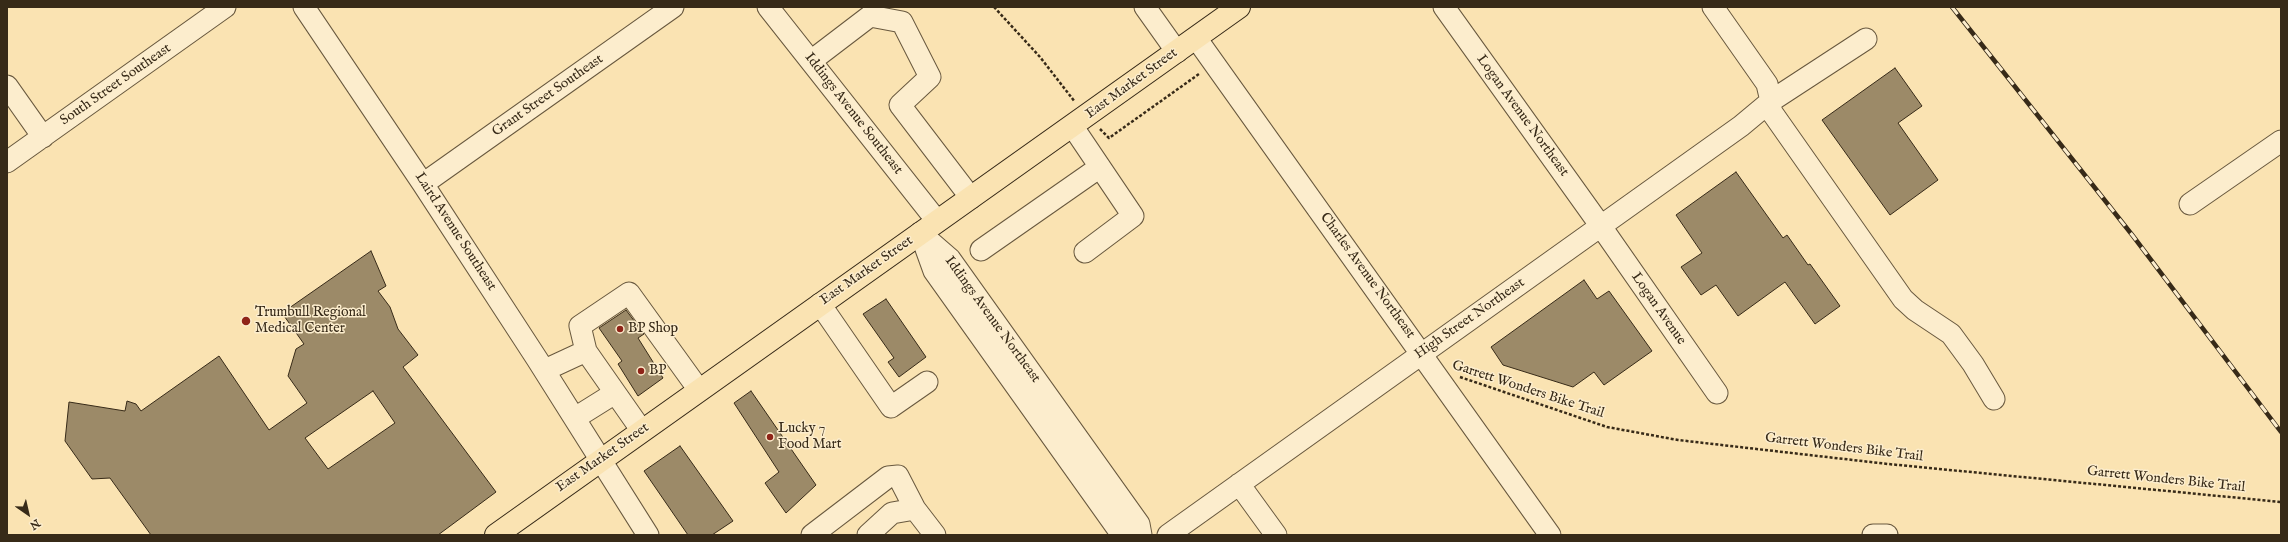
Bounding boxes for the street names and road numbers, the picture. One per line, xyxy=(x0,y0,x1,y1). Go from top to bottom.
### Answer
street label: South Street Southeast xyxy=(57,40,175,130)
street label: East Market Street xyxy=(1083,45,1181,123)
street label: Iddings Avenue Southeast xyxy=(800,50,906,178)
street label: Grant Street Southeast xyxy=(489,51,607,141)
street label: Logan Avenue Northeast xyxy=(1472,52,1572,180)
street label: Laird Avenue Southeast xyxy=(410,170,500,294)
street label: Charles Avenue Northeast xyxy=(1316,210,1418,342)
street label: East Market Street xyxy=(817,233,917,309)
street label: Iddings Avenue Northeast xyxy=(940,253,1044,387)
street label: Logan Avenue xyxy=(1627,270,1689,348)
street label: High Street Northeast xyxy=(1412,275,1528,363)
street label: Garrett Wonders Bike Trail xyxy=(1450,357,1606,423)
street label: East Market Street xyxy=(553,420,653,496)
street label: Garrett Wonders Bike Trail xyxy=(1764,430,1924,466)
street label: Garrett Wonders Bike Trail xyxy=(2086,463,2246,497)

